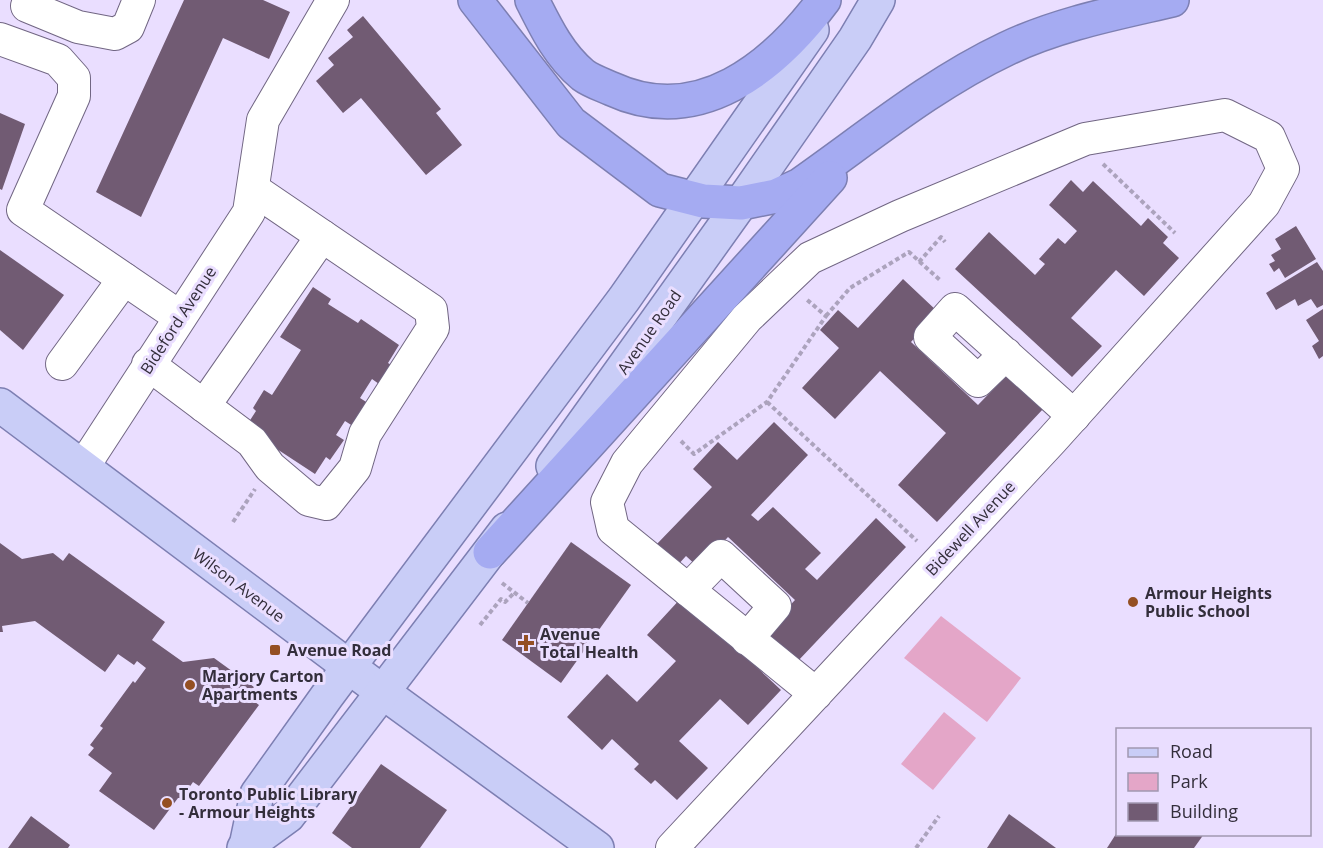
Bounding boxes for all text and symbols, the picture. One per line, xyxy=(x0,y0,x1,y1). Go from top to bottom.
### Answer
street label: Bideford Avenue xyxy=(135,262,221,378)
street label: Avenue Road xyxy=(612,286,686,378)
street label: Bidewell Avenue xyxy=(920,476,1020,580)
street label: Wilson Avenue xyxy=(189,543,289,627)
place label: Armour Heights Public School xyxy=(1145,582,1272,622)
marker: Armour Heights Public School xyxy=(1126,595,1140,609)
place label: Avenue Total Health xyxy=(540,623,639,663)
marker: Avenue Total Health xyxy=(517,634,535,652)
place label: Avenue Road xyxy=(287,639,392,661)
marker: Avenue Road xyxy=(268,643,282,657)
place label: Marjory Carton Apartments xyxy=(202,665,324,705)
marker: Marjory Carton Apartments xyxy=(183,678,197,692)
legend xyxy=(1116,728,1311,836)
text: Road xyxy=(1170,739,1213,763)
text: Park xyxy=(1170,769,1208,793)
place label: Toronto Public Library - Armour Heights xyxy=(179,783,358,823)
marker: Toronto Public Library - Armour Heights xyxy=(160,796,174,810)
text: Building xyxy=(1170,799,1238,823)

